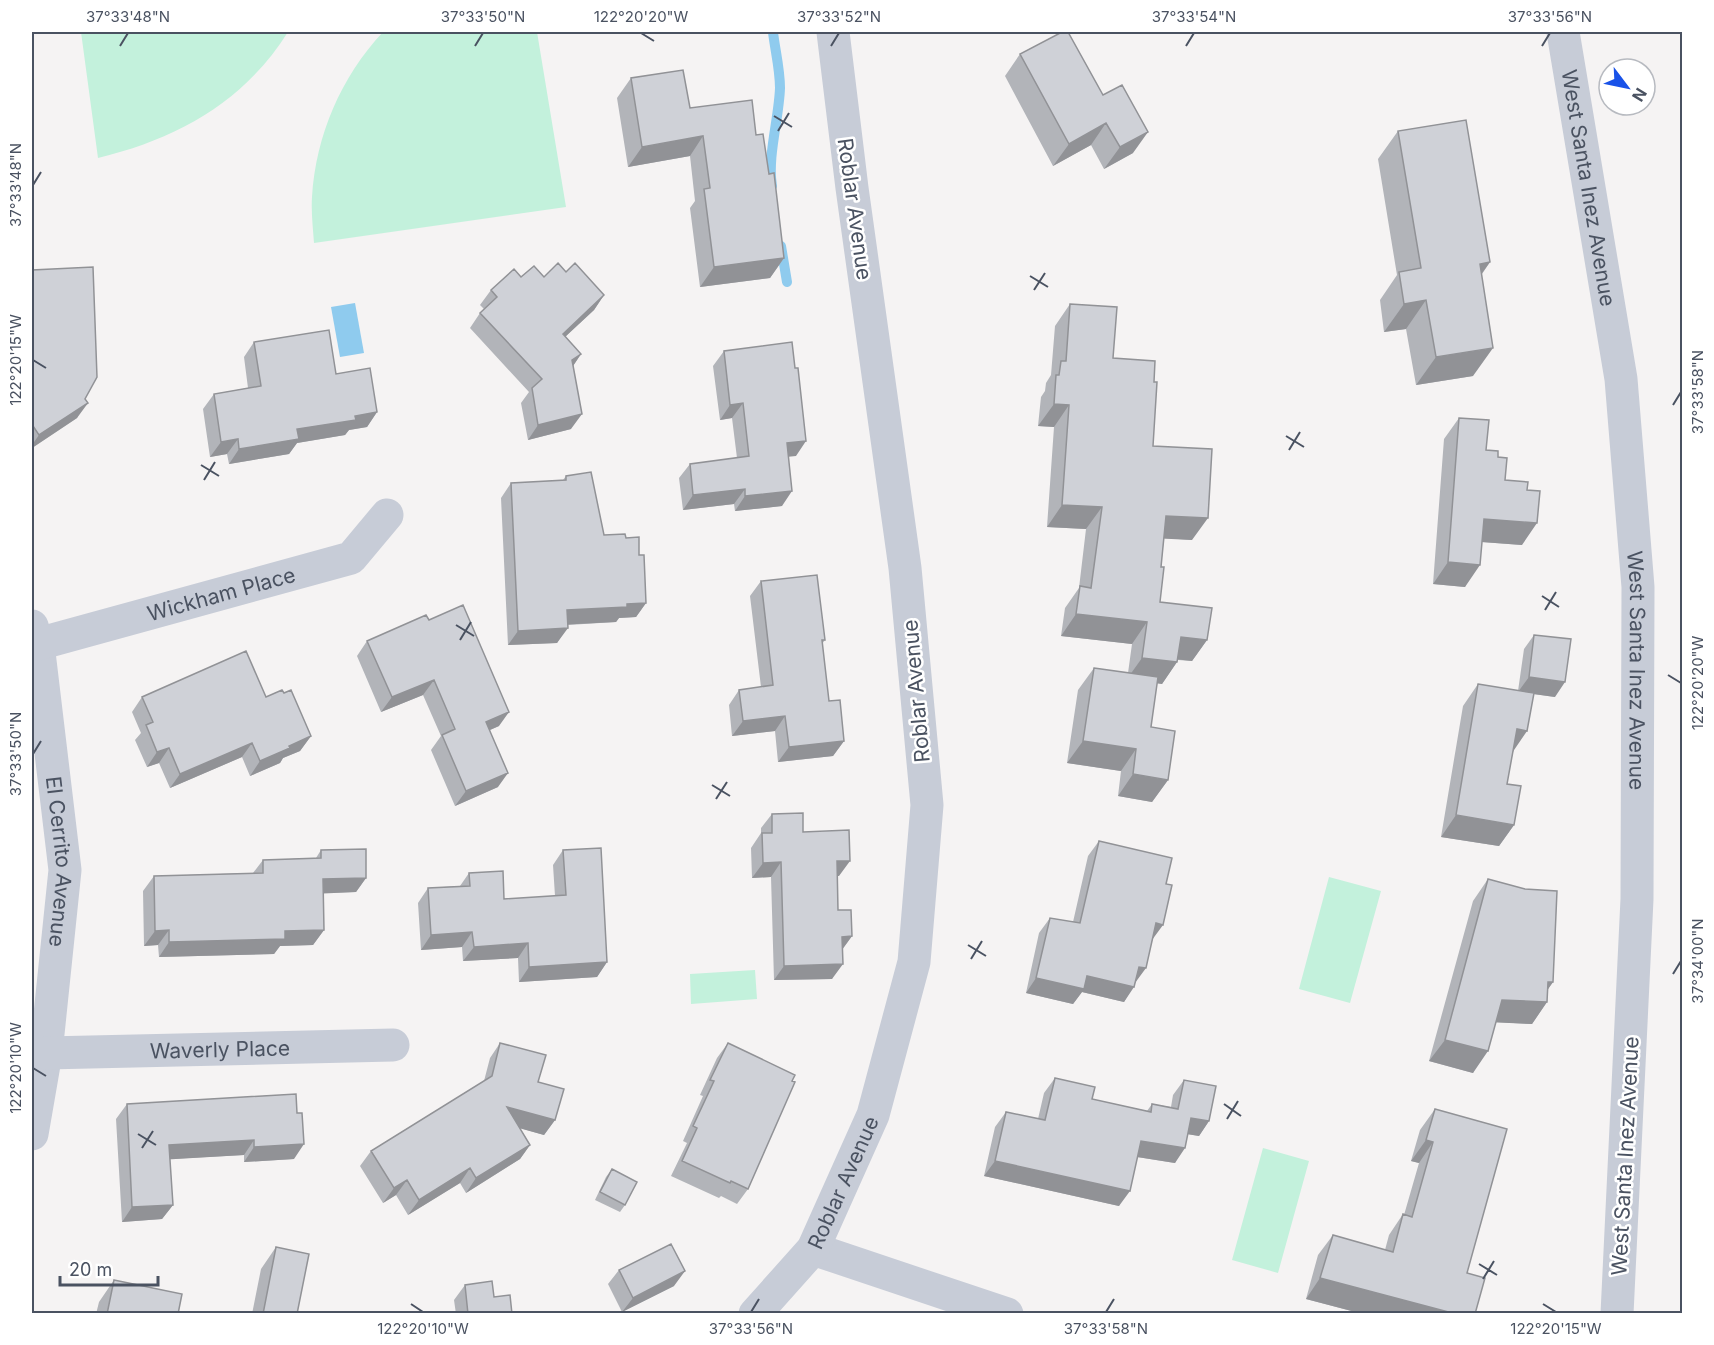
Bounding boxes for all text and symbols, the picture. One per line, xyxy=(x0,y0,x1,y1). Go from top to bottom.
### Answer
text: 37°33'48"N xyxy=(86,7,170,26)
text: 37°33'50"N xyxy=(441,7,525,26)
text: 122°20'20"W xyxy=(594,7,689,26)
text: 37°33'52"N xyxy=(797,7,881,26)
text: 37°33'54"N xyxy=(1152,7,1236,26)
text: 37°33'56"N xyxy=(1508,7,1592,26)
north arrow xyxy=(1597,57,1657,117)
street label: West Santa Inez Avenue xyxy=(1557,68,1621,308)
text: N xyxy=(1628,84,1651,105)
street label: Roblar Avenue xyxy=(833,136,877,282)
text: 37°33'48"N xyxy=(6,143,25,227)
text: 122°20'15"W xyxy=(6,314,25,406)
text: 37°33'58"N xyxy=(1688,350,1707,434)
street label: West Santa Inez Avenue xyxy=(1623,550,1651,790)
street label: Wickham Place xyxy=(144,561,298,626)
street label: Roblar Avenue xyxy=(897,619,935,763)
text: 122°20'20"W xyxy=(1688,635,1707,730)
text: 37°33'50"N xyxy=(6,712,25,796)
street label: El Cerrito Avenue xyxy=(41,775,78,948)
text: 37°34'00"N xyxy=(1688,918,1707,1004)
text: 122°20'10"W xyxy=(6,1022,25,1114)
street label: Waverly Place xyxy=(149,1035,290,1063)
street label: West Santa Inez Avenue xyxy=(1606,1036,1644,1276)
street label: Roblar Avenue xyxy=(802,1112,883,1253)
scale bar xyxy=(60,1249,158,1287)
text: 20 m xyxy=(69,1259,112,1280)
text: 122°20'10"W xyxy=(377,1319,469,1338)
text: 37°33'56"N xyxy=(709,1319,793,1338)
text: 37°33'58"N xyxy=(1064,1319,1148,1338)
text: 122°20'15"W xyxy=(1510,1319,1602,1338)

